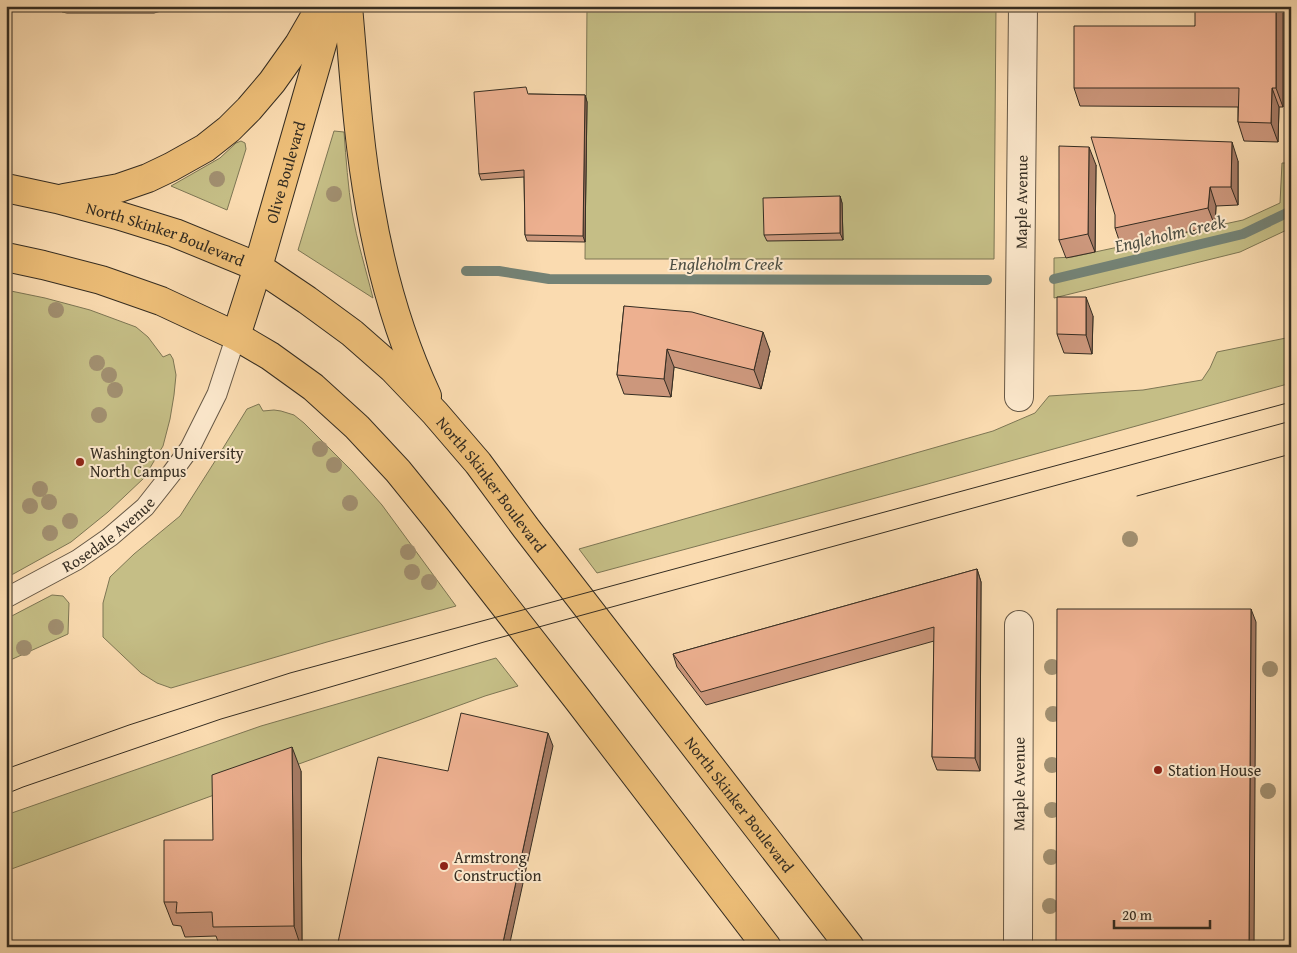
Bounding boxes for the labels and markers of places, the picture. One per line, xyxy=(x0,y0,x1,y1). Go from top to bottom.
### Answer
place label: Washington University North Campus xyxy=(90,441,244,483)
marker: Washington University North Campus xyxy=(74,456,86,468)
place label: Station House xyxy=(1168,758,1261,782)
marker: Station House xyxy=(1152,764,1164,776)
place label: Armstrong Construction xyxy=(454,845,541,887)
marker: Armstrong Construction xyxy=(438,860,450,872)

